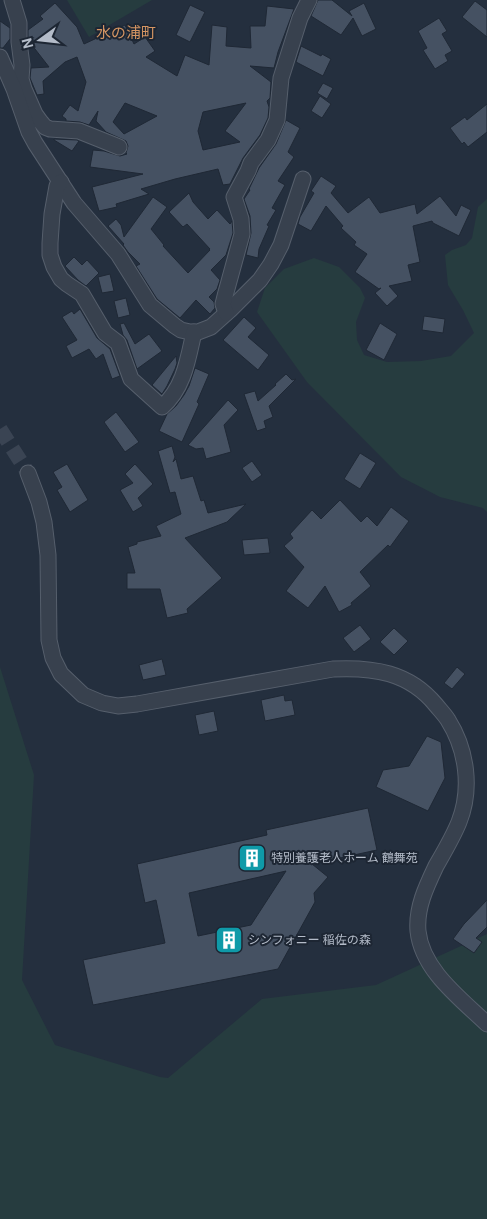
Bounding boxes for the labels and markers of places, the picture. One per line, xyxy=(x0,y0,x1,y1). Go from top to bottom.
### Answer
building icon: 特別養護老人ホーム 鶴舞苑 xyxy=(237,843,267,873)
place label: 特別養護老人ホーム 鶴舞苑 xyxy=(271,850,418,866)
building icon: シンフォニー 稲佐の森 xyxy=(214,925,244,955)
place label: シンフォニー 稲佐の森 xyxy=(248,932,371,948)

